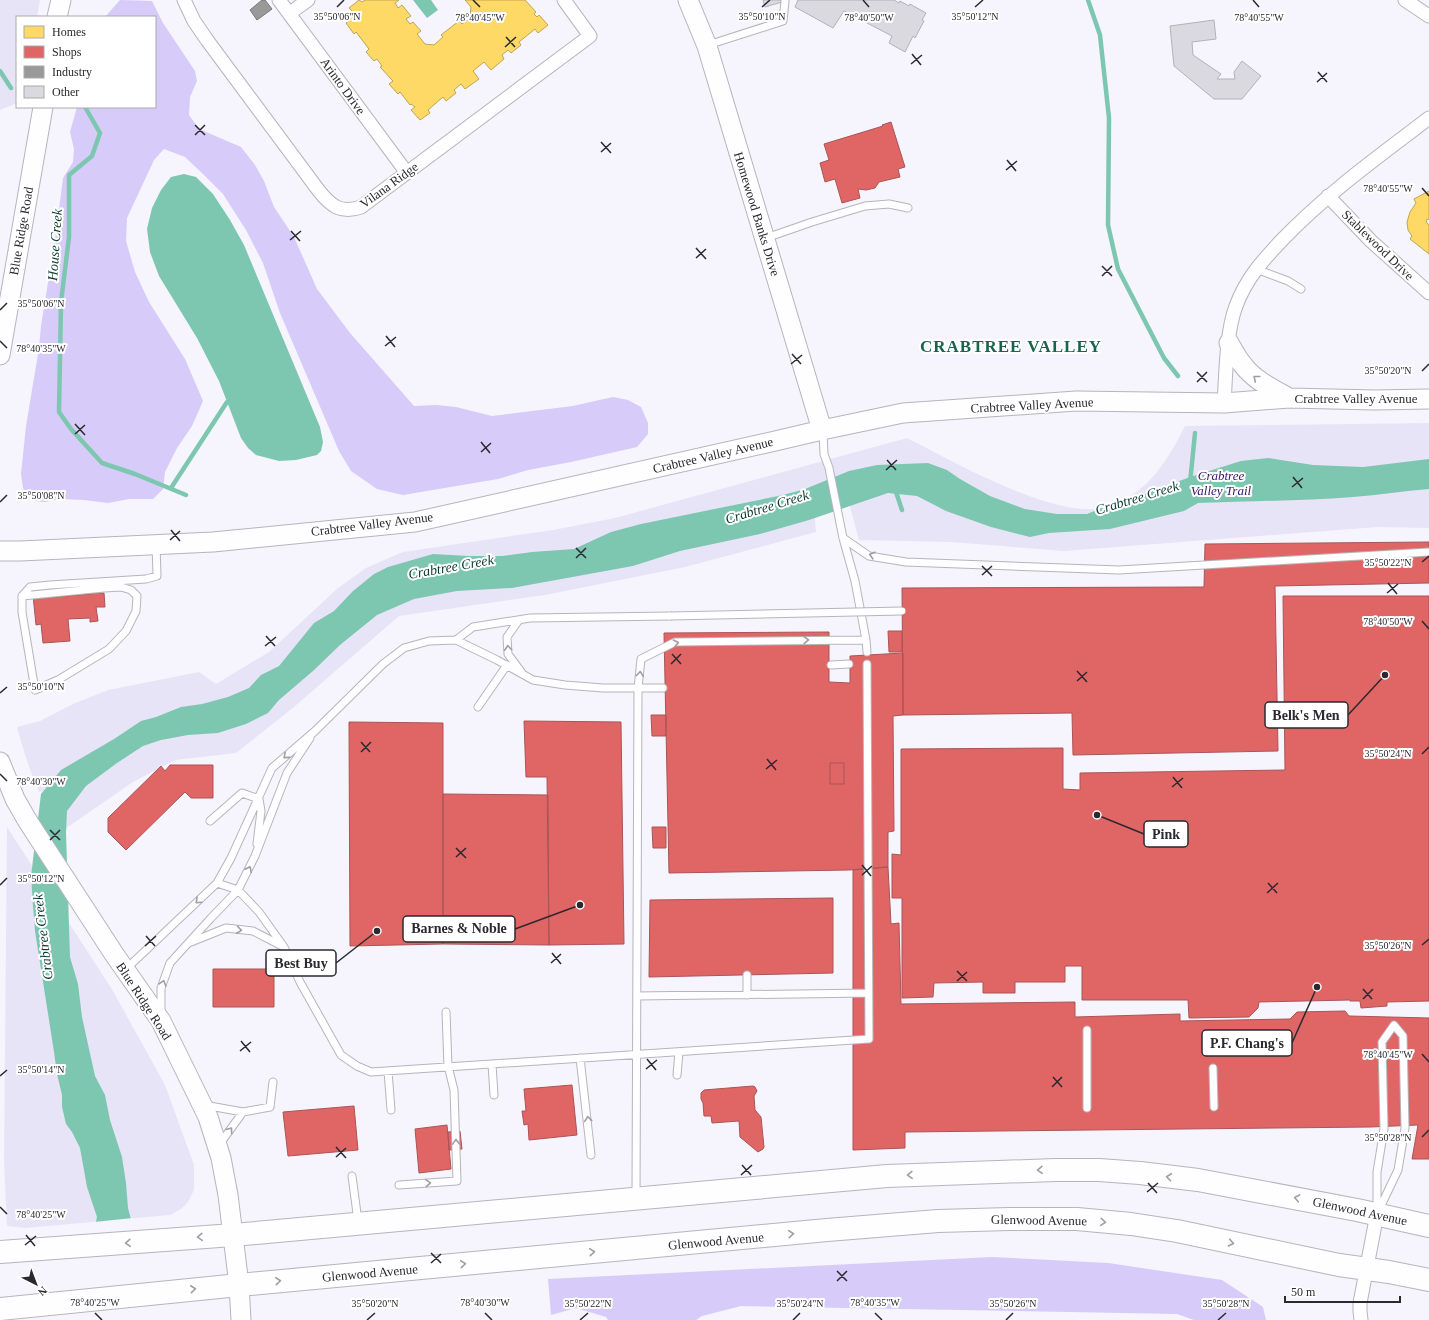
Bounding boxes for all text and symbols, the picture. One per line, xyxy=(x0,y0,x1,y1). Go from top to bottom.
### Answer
text: 35°50'06"N xyxy=(313,11,361,22)
text: 35°50'10"N xyxy=(738,11,786,22)
text: 35°50'12"N xyxy=(951,11,999,22)
text: 78°40'45"W xyxy=(455,12,505,23)
text: 78°40'50"W xyxy=(844,12,894,23)
text: 78°40'55"W xyxy=(1234,12,1284,23)
legend xyxy=(16,16,156,108)
text: Homes xyxy=(52,25,86,39)
text: Shops xyxy=(52,45,82,59)
street label: Arinto Drive xyxy=(317,55,369,118)
text: Industry xyxy=(52,65,92,79)
text: Other xyxy=(52,85,79,99)
street label: Homewood Banks Drive xyxy=(731,150,783,278)
street label: Vilana Ridge xyxy=(357,159,421,211)
text: 78°40'55"W xyxy=(1363,183,1413,194)
street label: Blue Ridge Road xyxy=(6,185,36,276)
street label: Stablewood Drive xyxy=(1339,207,1417,283)
water label: House Creek xyxy=(45,208,65,283)
text: 35°50'06"N xyxy=(17,298,65,309)
district label: CRABTREE VALLEY xyxy=(920,337,1102,356)
text: 78°40'35"W xyxy=(16,343,66,354)
text: 35°50'20"N xyxy=(1364,365,1412,376)
one-way arrow xyxy=(1254,375,1261,382)
street label: Crabtree Valley Avenue xyxy=(1295,391,1418,406)
street label: Crabtree Valley Avenue xyxy=(970,394,1094,416)
street label: Crabtree Valley Avenue xyxy=(651,434,775,476)
park label: Crabtree Valley Trail xyxy=(1191,468,1252,498)
water label: Crabtree Creek xyxy=(1093,478,1181,518)
water label: Crabtree Creek xyxy=(723,487,811,527)
text: 35°50'08"N xyxy=(17,490,65,501)
street label: Crabtree Valley Avenue xyxy=(310,509,434,539)
one-way arrow xyxy=(869,551,876,560)
water label: Crabtree Creek xyxy=(407,552,496,582)
text: 35°50'22"N xyxy=(1364,557,1412,568)
text: 78°40'50"W xyxy=(1363,616,1413,627)
one-way arrow xyxy=(803,636,809,644)
one-way arrow xyxy=(673,640,680,648)
one-way arrow xyxy=(504,645,513,651)
one-way arrow xyxy=(635,671,644,677)
text: 35°50'10"N xyxy=(17,681,65,692)
callout: Belk's Men xyxy=(1265,702,1348,728)
text: Belk's Men xyxy=(1272,708,1340,723)
text: 35°50'24"N xyxy=(1364,748,1412,759)
one-way arrow xyxy=(283,752,290,759)
text: 78°40'30"W xyxy=(16,776,66,787)
callout: Pink xyxy=(1144,821,1188,847)
text: Pink xyxy=(1152,827,1180,842)
one-way arrow xyxy=(244,866,252,873)
text: 35°50'12"N xyxy=(17,873,65,884)
water label: Crabtree Creek xyxy=(30,892,56,981)
one-way arrow xyxy=(195,896,203,904)
callout: Barnes & Noble xyxy=(403,916,515,942)
text: Barnes & Noble xyxy=(411,921,507,936)
one-way arrow xyxy=(236,925,242,934)
text: 35°50'26"N xyxy=(1364,940,1412,951)
callout: Best Buy xyxy=(266,950,336,976)
text: Best Buy xyxy=(274,956,328,971)
street label: Blue Ridge Road xyxy=(113,959,175,1043)
one-way arrow xyxy=(158,979,167,986)
callout: P.F. Chang's xyxy=(1202,1030,1292,1056)
text: P.F. Chang's xyxy=(1210,1036,1285,1051)
text: 78°40'45"W xyxy=(1363,1049,1413,1060)
text: 35°50'14"N xyxy=(17,1064,65,1075)
one-way arrow xyxy=(583,1116,592,1122)
one-way arrow xyxy=(225,1127,232,1134)
text: 35°50'28"N xyxy=(1364,1132,1412,1143)
one-way arrow xyxy=(452,1139,460,1145)
one-way arrow xyxy=(1037,1166,1043,1175)
one-way arrow xyxy=(907,1171,913,1180)
one-way arrow xyxy=(1166,1172,1172,1181)
one-way arrow xyxy=(425,1178,431,1187)
street label: Glenwood Avenue xyxy=(1311,1194,1409,1228)
one-way arrow xyxy=(1294,1195,1300,1203)
text: 78°40'25"W xyxy=(16,1209,66,1220)
street label: Glenwood Avenue xyxy=(991,1212,1087,1228)
one-way arrow xyxy=(1100,1217,1106,1226)
street label: Glenwood Avenue xyxy=(667,1229,765,1253)
one-way arrow xyxy=(788,1229,794,1238)
one-way arrow xyxy=(197,1233,203,1242)
one-way arrow xyxy=(125,1238,131,1247)
one-way arrow xyxy=(1228,1238,1235,1246)
one-way arrow xyxy=(589,1248,595,1257)
one-way arrow xyxy=(460,1260,466,1269)
street label: Glenwood Avenue xyxy=(321,1261,419,1285)
north arrow xyxy=(16,1264,56,1304)
one-way arrow xyxy=(275,1277,281,1286)
scale bar xyxy=(1285,1278,1400,1304)
text: N xyxy=(36,1284,50,1299)
one-way arrow xyxy=(190,1285,196,1294)
text: 50 m xyxy=(1291,1285,1316,1299)
text: 78°40'25"W xyxy=(70,1297,120,1308)
text: 78°40'30"W xyxy=(460,1297,510,1308)
text: 78°40'35"W xyxy=(850,1297,900,1308)
text: 35°50'20"N xyxy=(351,1298,399,1309)
text: 35°50'22"N xyxy=(564,1298,612,1309)
text: 35°50'24"N xyxy=(776,1298,824,1309)
text: 35°50'26"N xyxy=(989,1298,1037,1309)
text: 35°50'28"N xyxy=(1202,1298,1250,1309)

